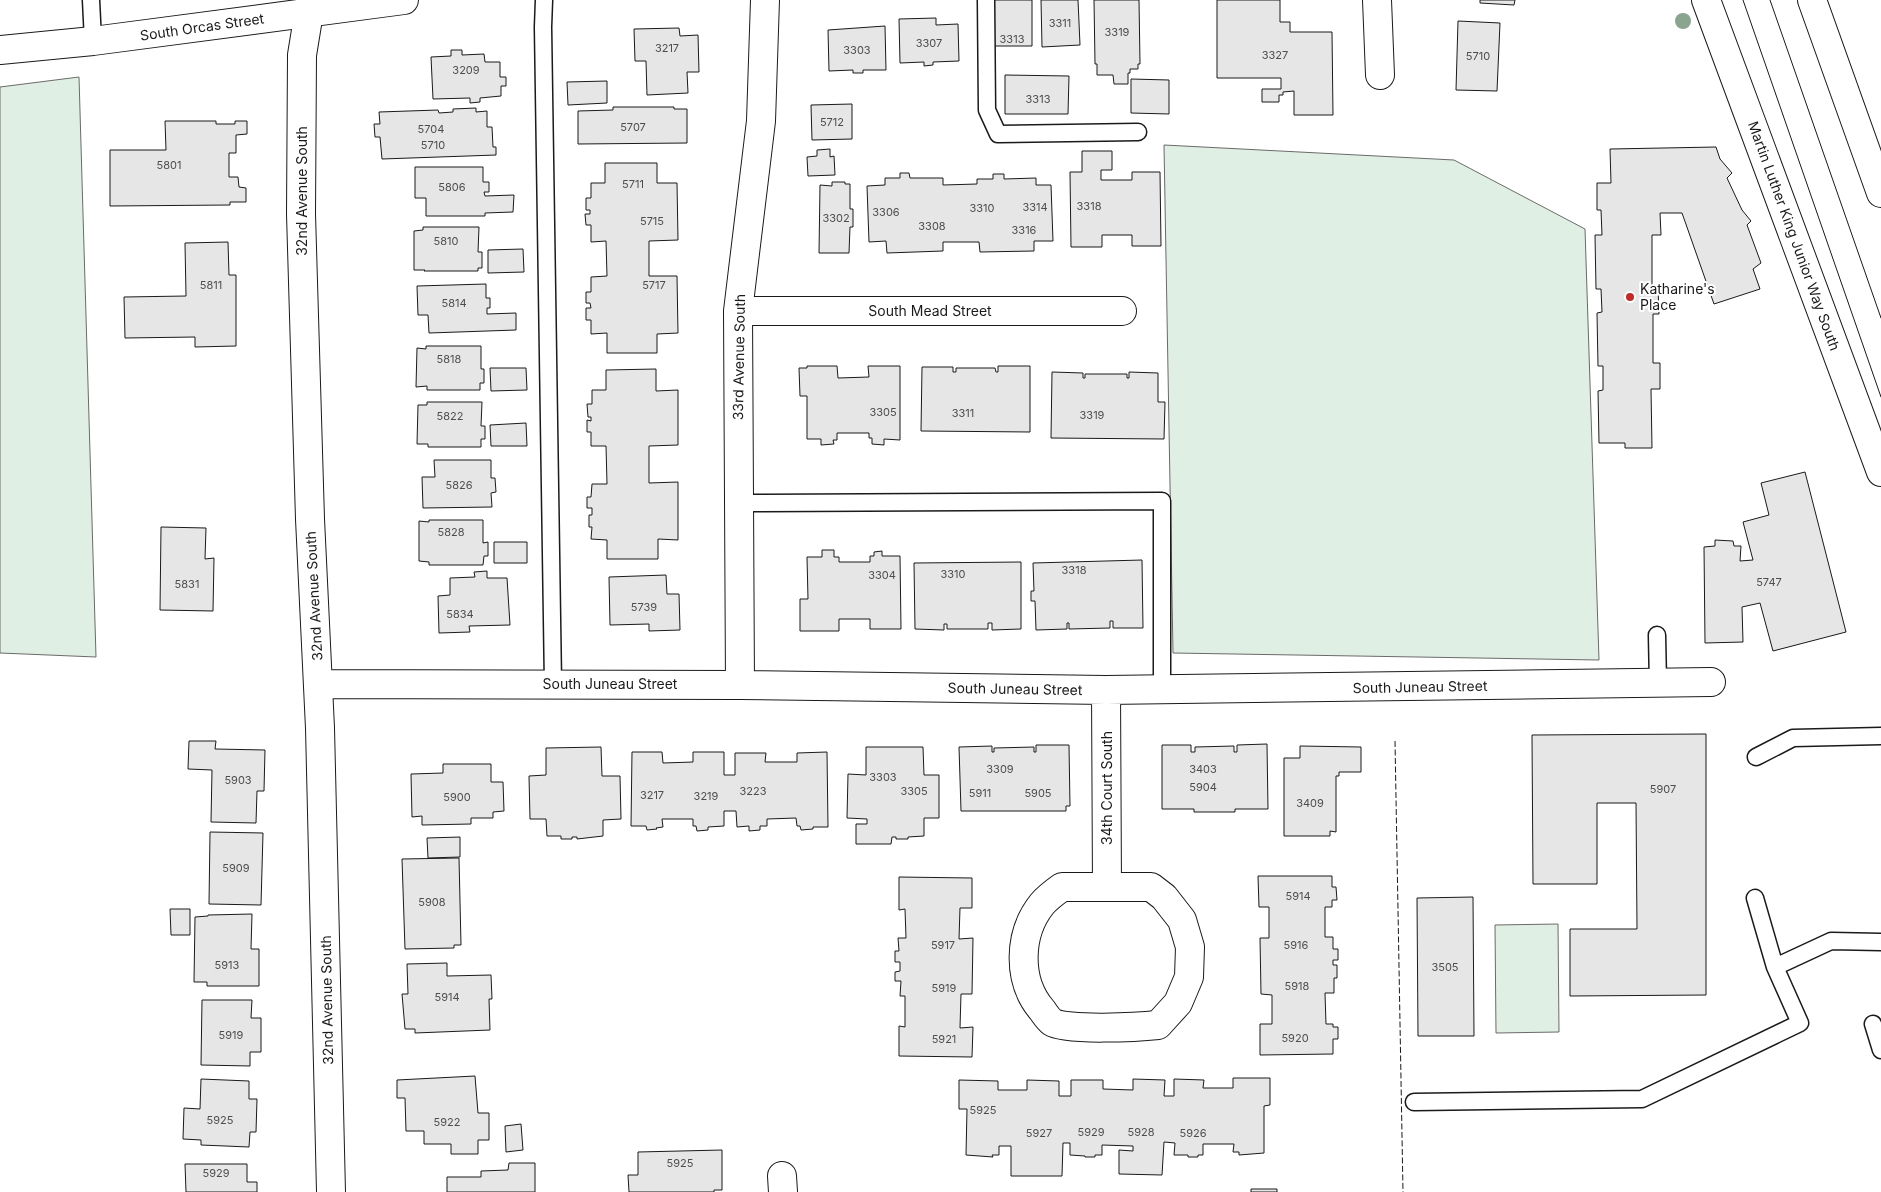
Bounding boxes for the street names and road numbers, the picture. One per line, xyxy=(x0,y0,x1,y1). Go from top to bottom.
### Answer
street label: South Orcas Street xyxy=(139,9,265,44)
street label: Martin Luther King Junior Way South xyxy=(1745,119,1844,353)
street label: 32nd Avenue South xyxy=(293,126,310,256)
street label: 33rd Avenue South xyxy=(729,294,748,420)
street label: South Mead Street xyxy=(868,302,992,319)
street label: 32nd Avenue South xyxy=(302,531,325,661)
street label: South Juneau Street xyxy=(543,675,678,692)
street label: South Juneau Street xyxy=(1352,677,1488,696)
street label: South Juneau Street xyxy=(947,679,1083,698)
street label: 34th Court South xyxy=(1098,731,1115,845)
street label: 32nd Avenue South xyxy=(317,935,336,1065)

